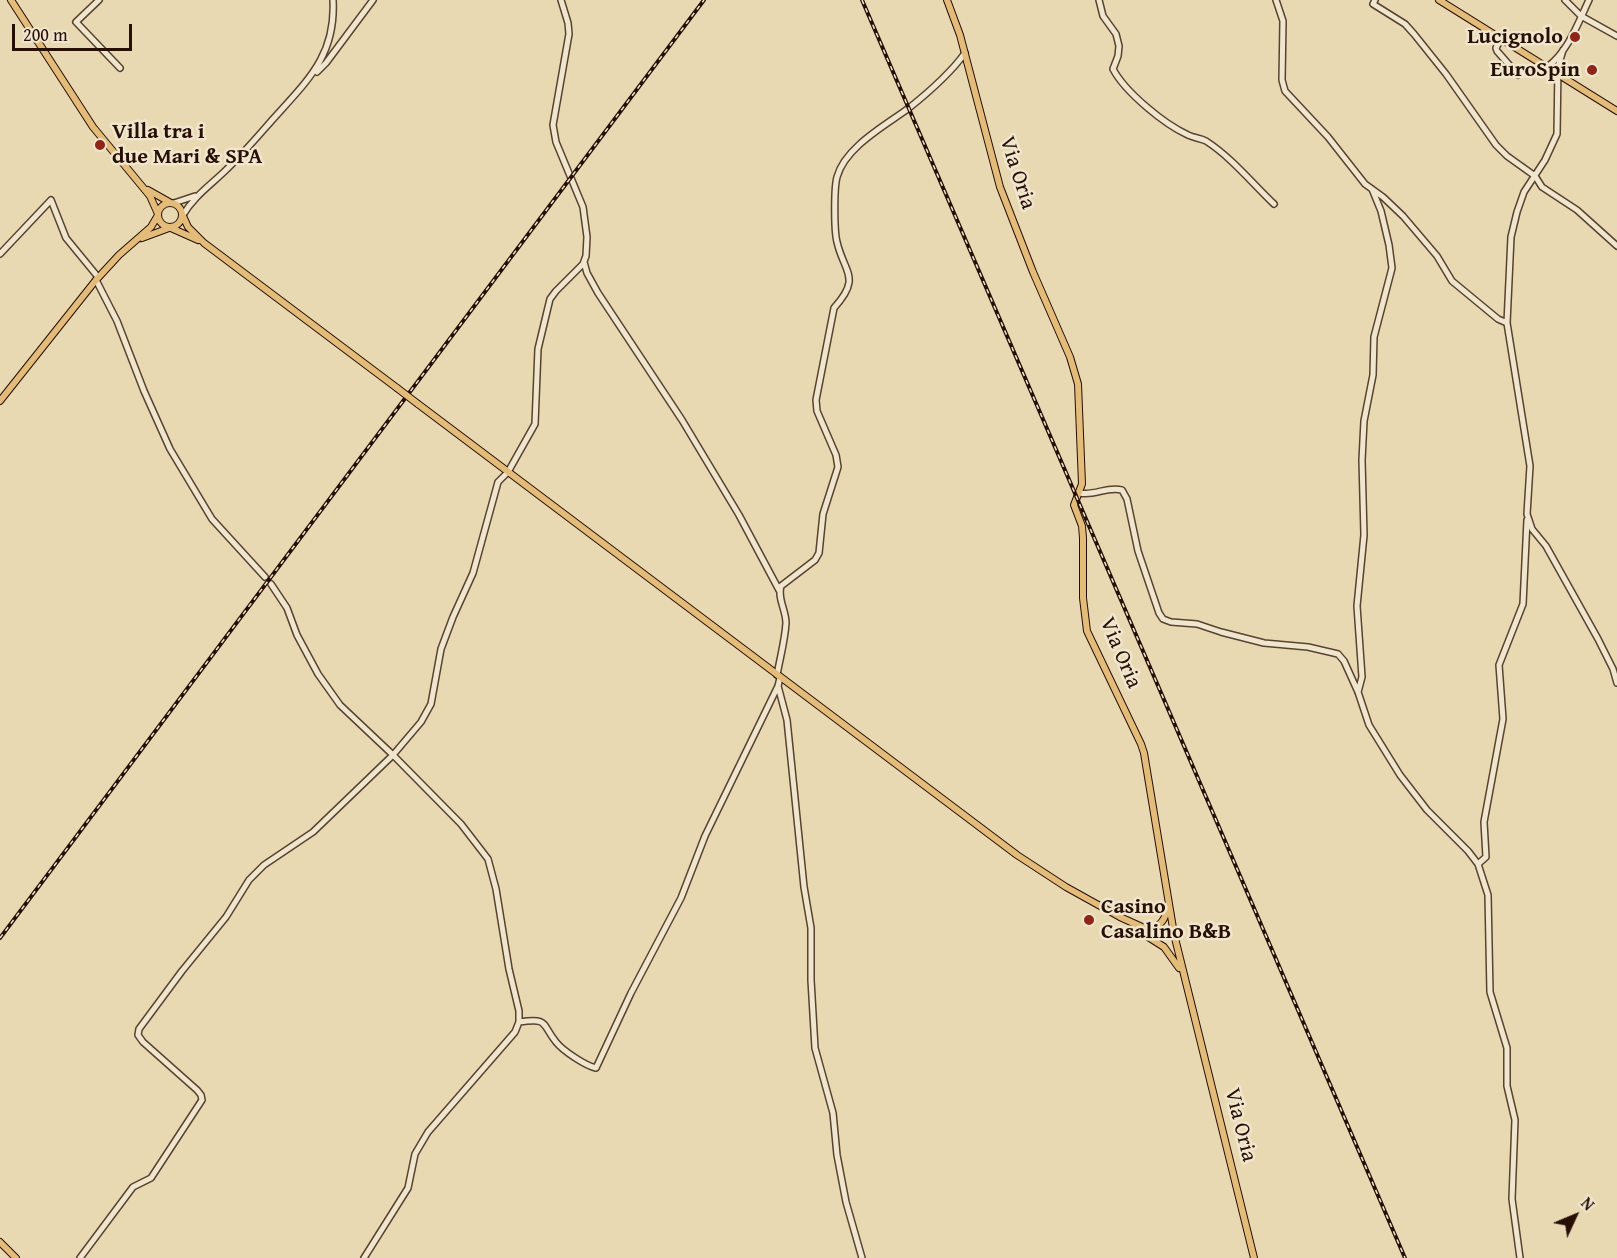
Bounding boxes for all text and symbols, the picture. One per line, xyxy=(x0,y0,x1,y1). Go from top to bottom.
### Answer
scale bar xyxy=(15,12,135,50)
text: 200 m xyxy=(23,21,68,48)
place label: Lucignolo xyxy=(1467,24,1563,50)
marker: Lucignolo xyxy=(1568,30,1582,44)
place label: EuroSpin xyxy=(1490,57,1580,83)
marker: EuroSpin xyxy=(1585,63,1599,77)
place label: Villa tra i due Mari & SPA xyxy=(112,119,262,170)
street label: Via Oria xyxy=(993,133,1041,213)
marker: Villa tra i due Mari & SPA xyxy=(93,138,107,152)
street label: Via Oria xyxy=(1093,613,1147,693)
place label: Casino Casalino B&B xyxy=(1101,894,1231,945)
marker: Casino Casalino B&B xyxy=(1082,913,1096,927)
street label: Via Oria xyxy=(1218,1086,1262,1164)
north arrow xyxy=(1545,1186,1605,1246)
text: N xyxy=(1576,1191,1600,1216)

